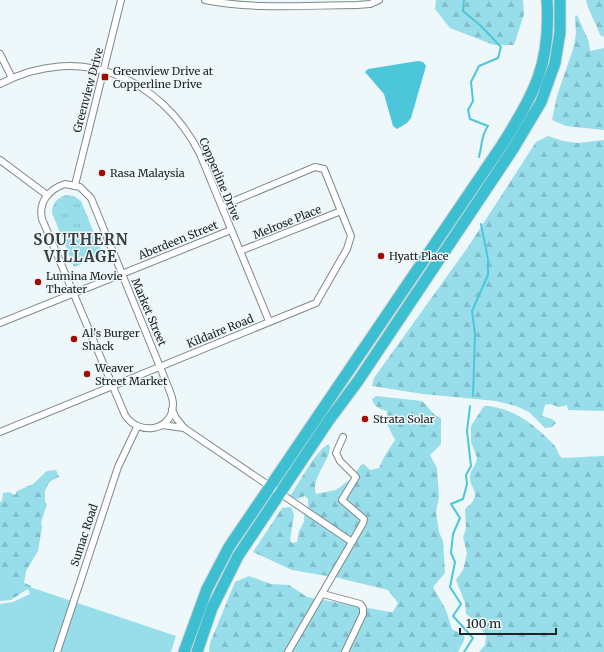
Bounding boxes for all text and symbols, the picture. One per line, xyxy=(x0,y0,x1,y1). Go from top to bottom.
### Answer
street label: Greenview Drive xyxy=(70,46,106,134)
place label: Greenview Drive at Copperline Drive xyxy=(113,64,214,91)
marker: Greenview Drive at Copperline Drive xyxy=(100,72,110,82)
street label: Copperline Drive xyxy=(196,135,244,223)
place label: Rasa Malaysia xyxy=(110,166,185,180)
marker: Rasa Malaysia xyxy=(97,168,107,178)
street label: Melrose Place xyxy=(251,202,323,242)
street label: Aberdeen Street xyxy=(135,217,221,263)
district label: SOUTHERN VILLAGE xyxy=(33,230,129,266)
place label: Hyatt Place xyxy=(389,249,449,263)
marker: Hyatt Place xyxy=(376,251,386,261)
place label: Lumina Movie Theater xyxy=(46,269,123,296)
street label: Market Street xyxy=(128,276,170,349)
marker: Lumina Movie Theater xyxy=(33,277,43,287)
street label: Kildaire Road xyxy=(185,311,256,351)
place label: Al’s Burger Shack xyxy=(81,326,140,353)
marker: Al’s Burger Shack xyxy=(69,334,79,344)
place label: Weaver Street Market xyxy=(94,361,168,388)
marker: Weaver Street Market xyxy=(82,369,92,379)
place label: Strata Solar xyxy=(373,412,435,426)
marker: Strata Solar xyxy=(360,414,370,424)
street label: Sumac Road xyxy=(67,502,101,568)
scale bar xyxy=(460,610,556,636)
text: 100 m xyxy=(466,616,501,631)

